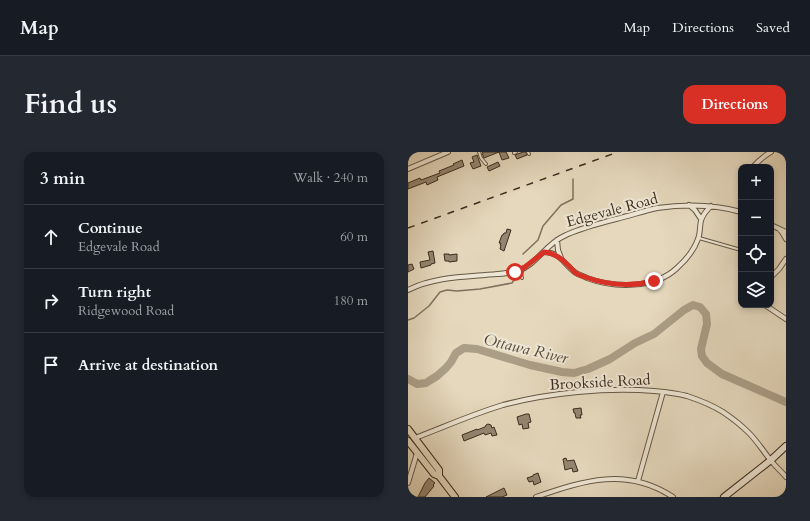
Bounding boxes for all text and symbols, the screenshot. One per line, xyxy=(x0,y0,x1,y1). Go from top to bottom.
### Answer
text: Map xyxy=(20,15,59,41)
text: Map xyxy=(624,18,650,37)
text: Directions xyxy=(672,18,734,37)
text: Saved xyxy=(756,18,790,37)
text: Find us xyxy=(24,85,117,123)
button: Directions xyxy=(683,85,786,124)
map controls xyxy=(738,164,774,308)
button: + xyxy=(738,164,774,200)
text: 3 min xyxy=(40,167,85,190)
text: Walk · 240 m xyxy=(293,169,368,187)
street label: Edgevale Road xyxy=(564,188,660,232)
button: − xyxy=(738,200,774,236)
text: Continue xyxy=(78,218,143,238)
icon: ahead xyxy=(40,226,62,248)
text: 60 m xyxy=(340,228,368,246)
button: locate xyxy=(738,236,774,272)
text: Edgevale Road xyxy=(78,238,160,256)
route start xyxy=(506,263,524,281)
route end xyxy=(645,272,663,290)
button: layers xyxy=(738,272,774,308)
text: Turn right xyxy=(78,282,151,302)
icon: right xyxy=(40,290,62,312)
text: 180 m xyxy=(334,292,368,310)
text: Ridgewood Road xyxy=(78,302,174,320)
water label: Ottawa River xyxy=(481,329,571,370)
icon: arrive xyxy=(40,354,62,376)
text: Arrive at destination xyxy=(78,355,218,375)
street label: Brookside Road xyxy=(549,369,651,395)

